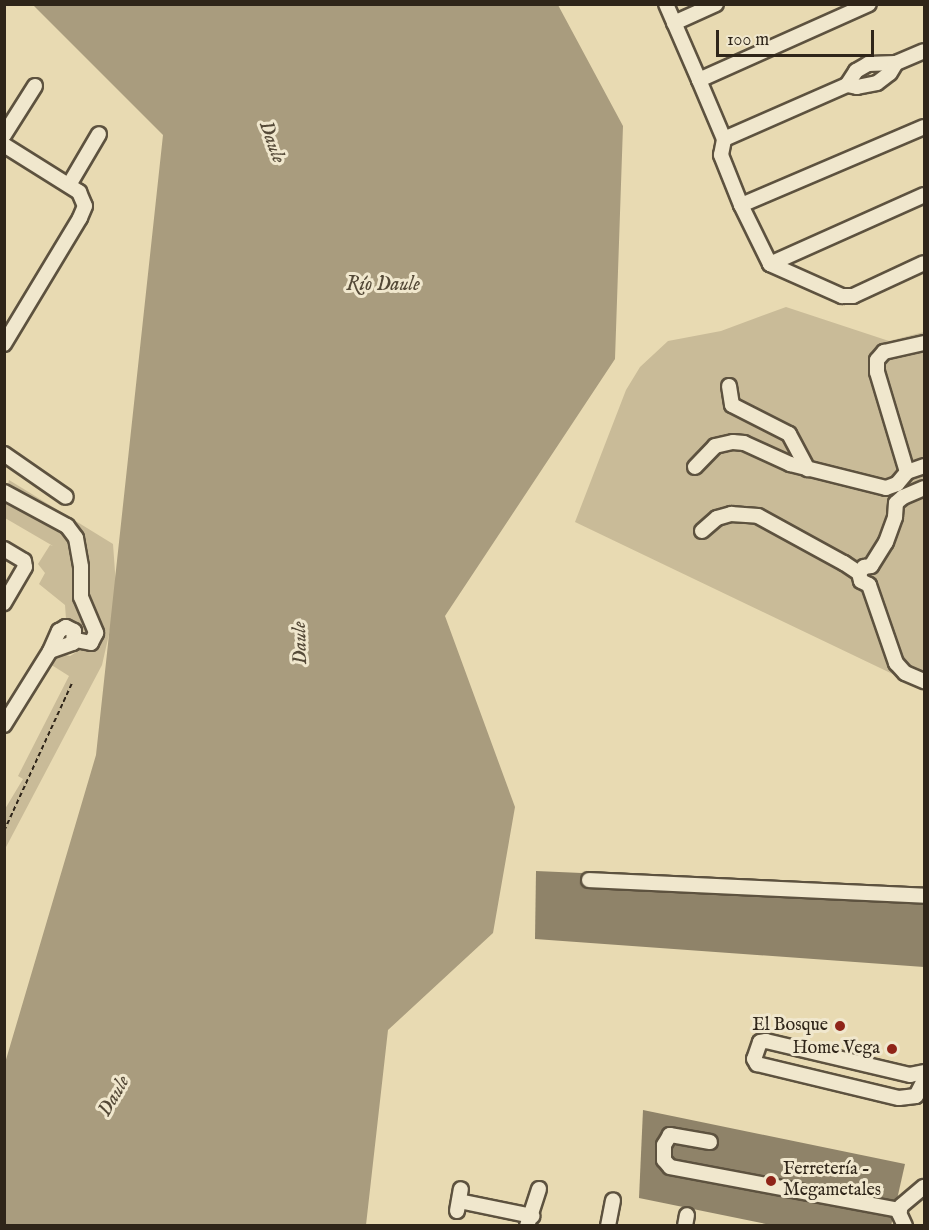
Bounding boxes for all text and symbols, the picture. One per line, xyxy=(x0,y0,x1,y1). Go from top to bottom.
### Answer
scale bar xyxy=(719,18,876,56)
text: 100 m xyxy=(727,29,769,52)
water label: Daule xyxy=(253,117,291,167)
water label: Río Daule xyxy=(346,272,420,296)
water label: Daule xyxy=(287,621,313,665)
place label: El Bosque xyxy=(752,1015,828,1037)
marker: El Bosque xyxy=(833,1019,847,1033)
place label: Home Vega xyxy=(792,1038,880,1060)
marker: Home Vega xyxy=(885,1042,899,1056)
water label: Daule xyxy=(93,1071,135,1121)
place label: Ferretería - Megametales xyxy=(783,1160,881,1202)
marker: Ferretería - Megametales xyxy=(764,1174,778,1188)

